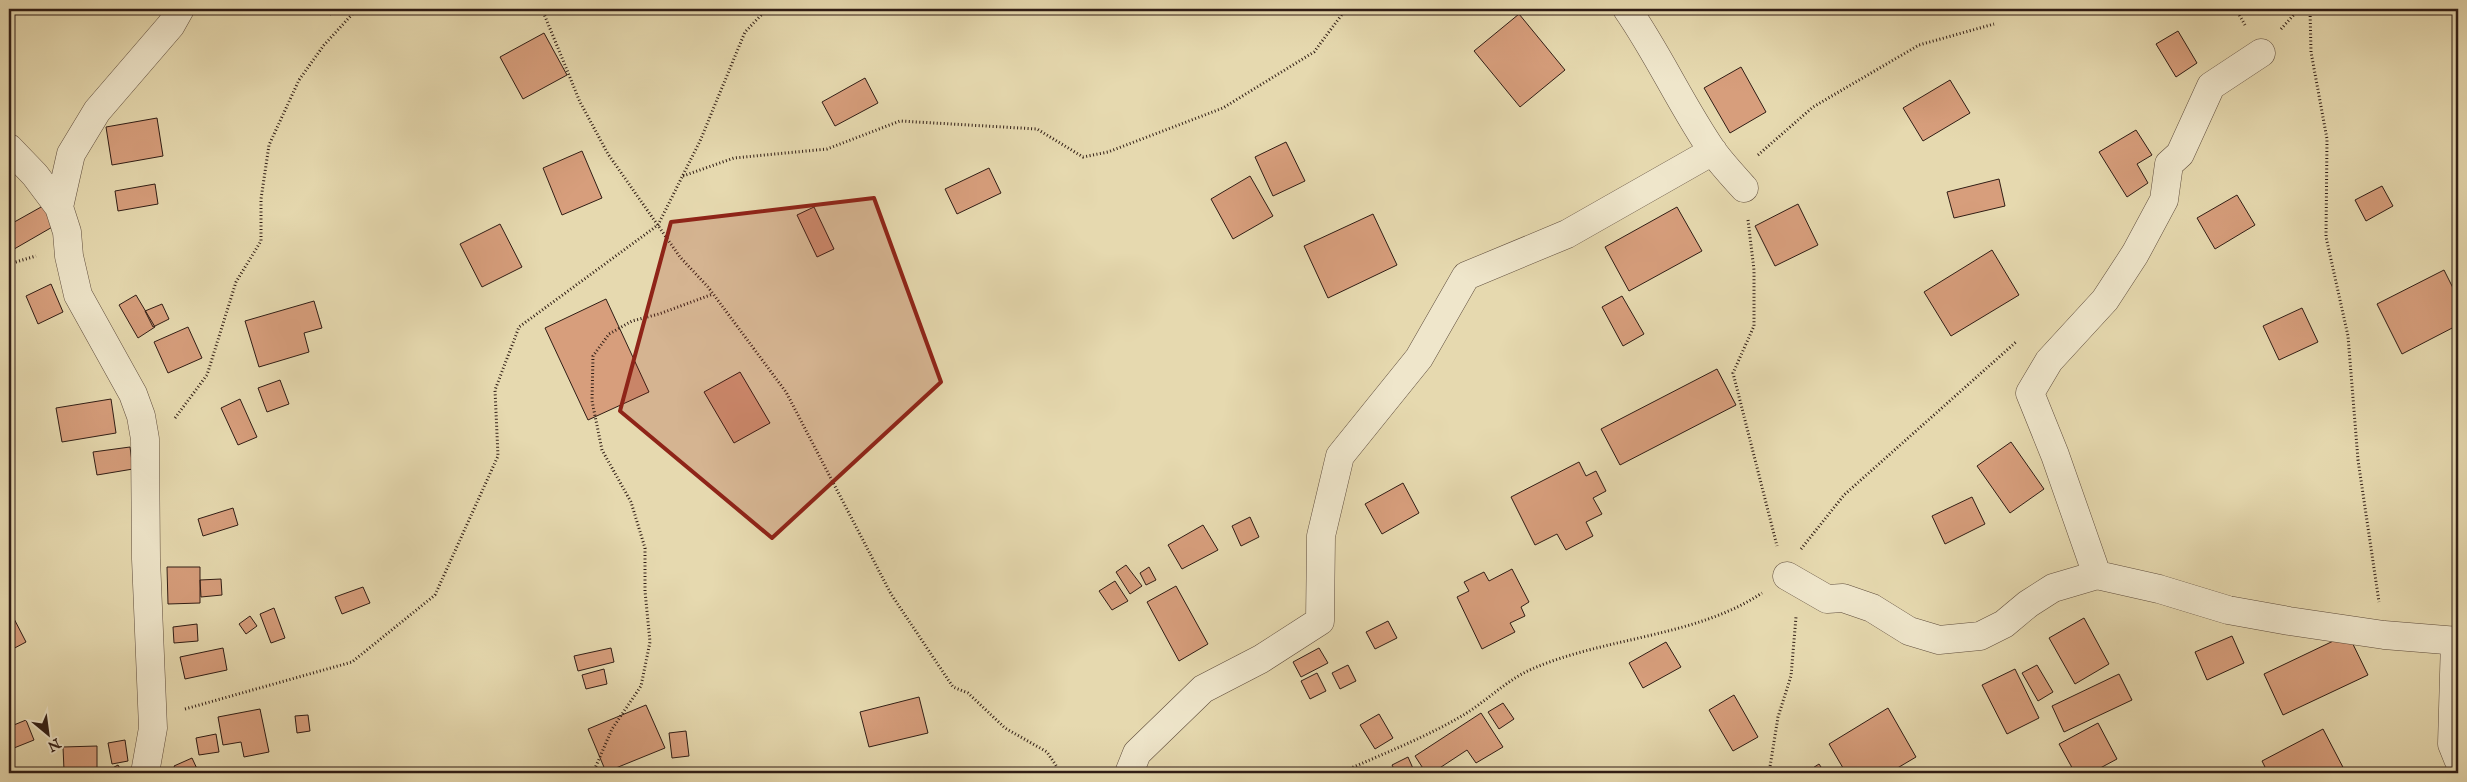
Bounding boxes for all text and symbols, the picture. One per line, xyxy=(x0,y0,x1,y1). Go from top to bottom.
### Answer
north arrow xyxy=(22,710,72,760)
text: N xyxy=(44,733,64,755)

